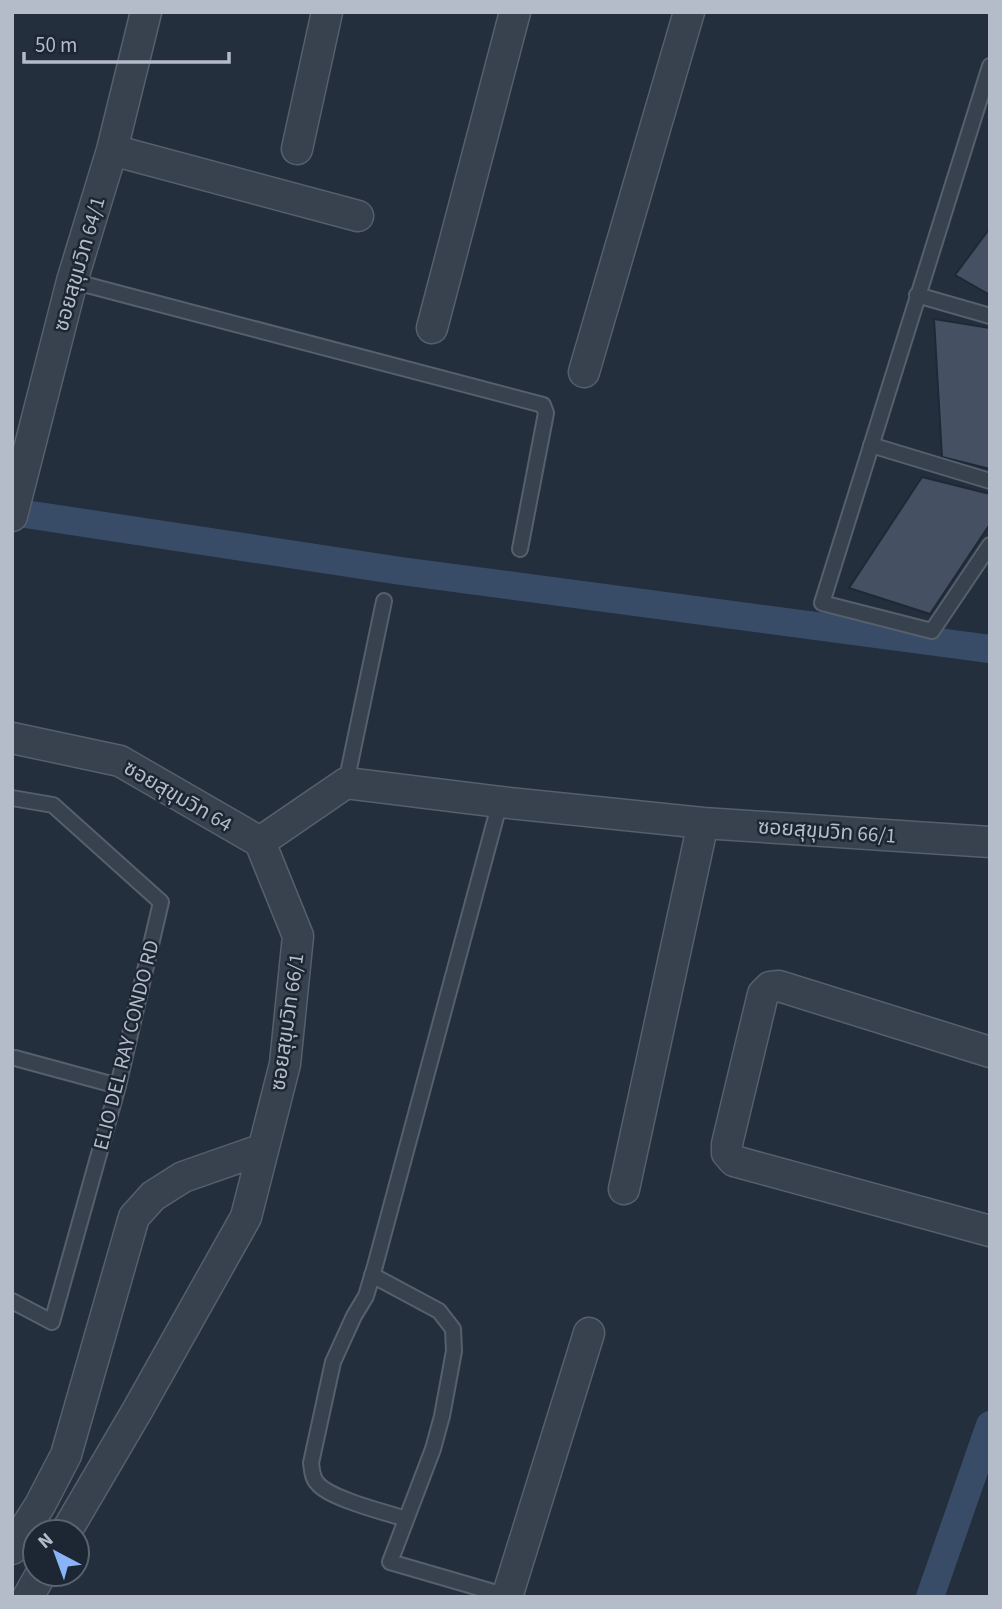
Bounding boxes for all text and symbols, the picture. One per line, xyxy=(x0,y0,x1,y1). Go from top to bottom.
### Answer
scale bar xyxy=(24,21,229,65)
text: 50 m xyxy=(35,30,77,60)
street label: ซอยสุขุมวิท 64/1 xyxy=(45,193,113,335)
street label: ซอยสุขุมวิท 64 xyxy=(118,753,238,839)
street label: ซอยสุขุมวิท 66/1 xyxy=(757,811,897,851)
street label: ELIO DEL RAY CONDO RD xyxy=(85,937,167,1153)
street label: ซอยสุขุมวิท 66/1 xyxy=(263,951,311,1093)
north arrow xyxy=(21,1518,91,1588)
text: N xyxy=(32,1527,59,1556)

